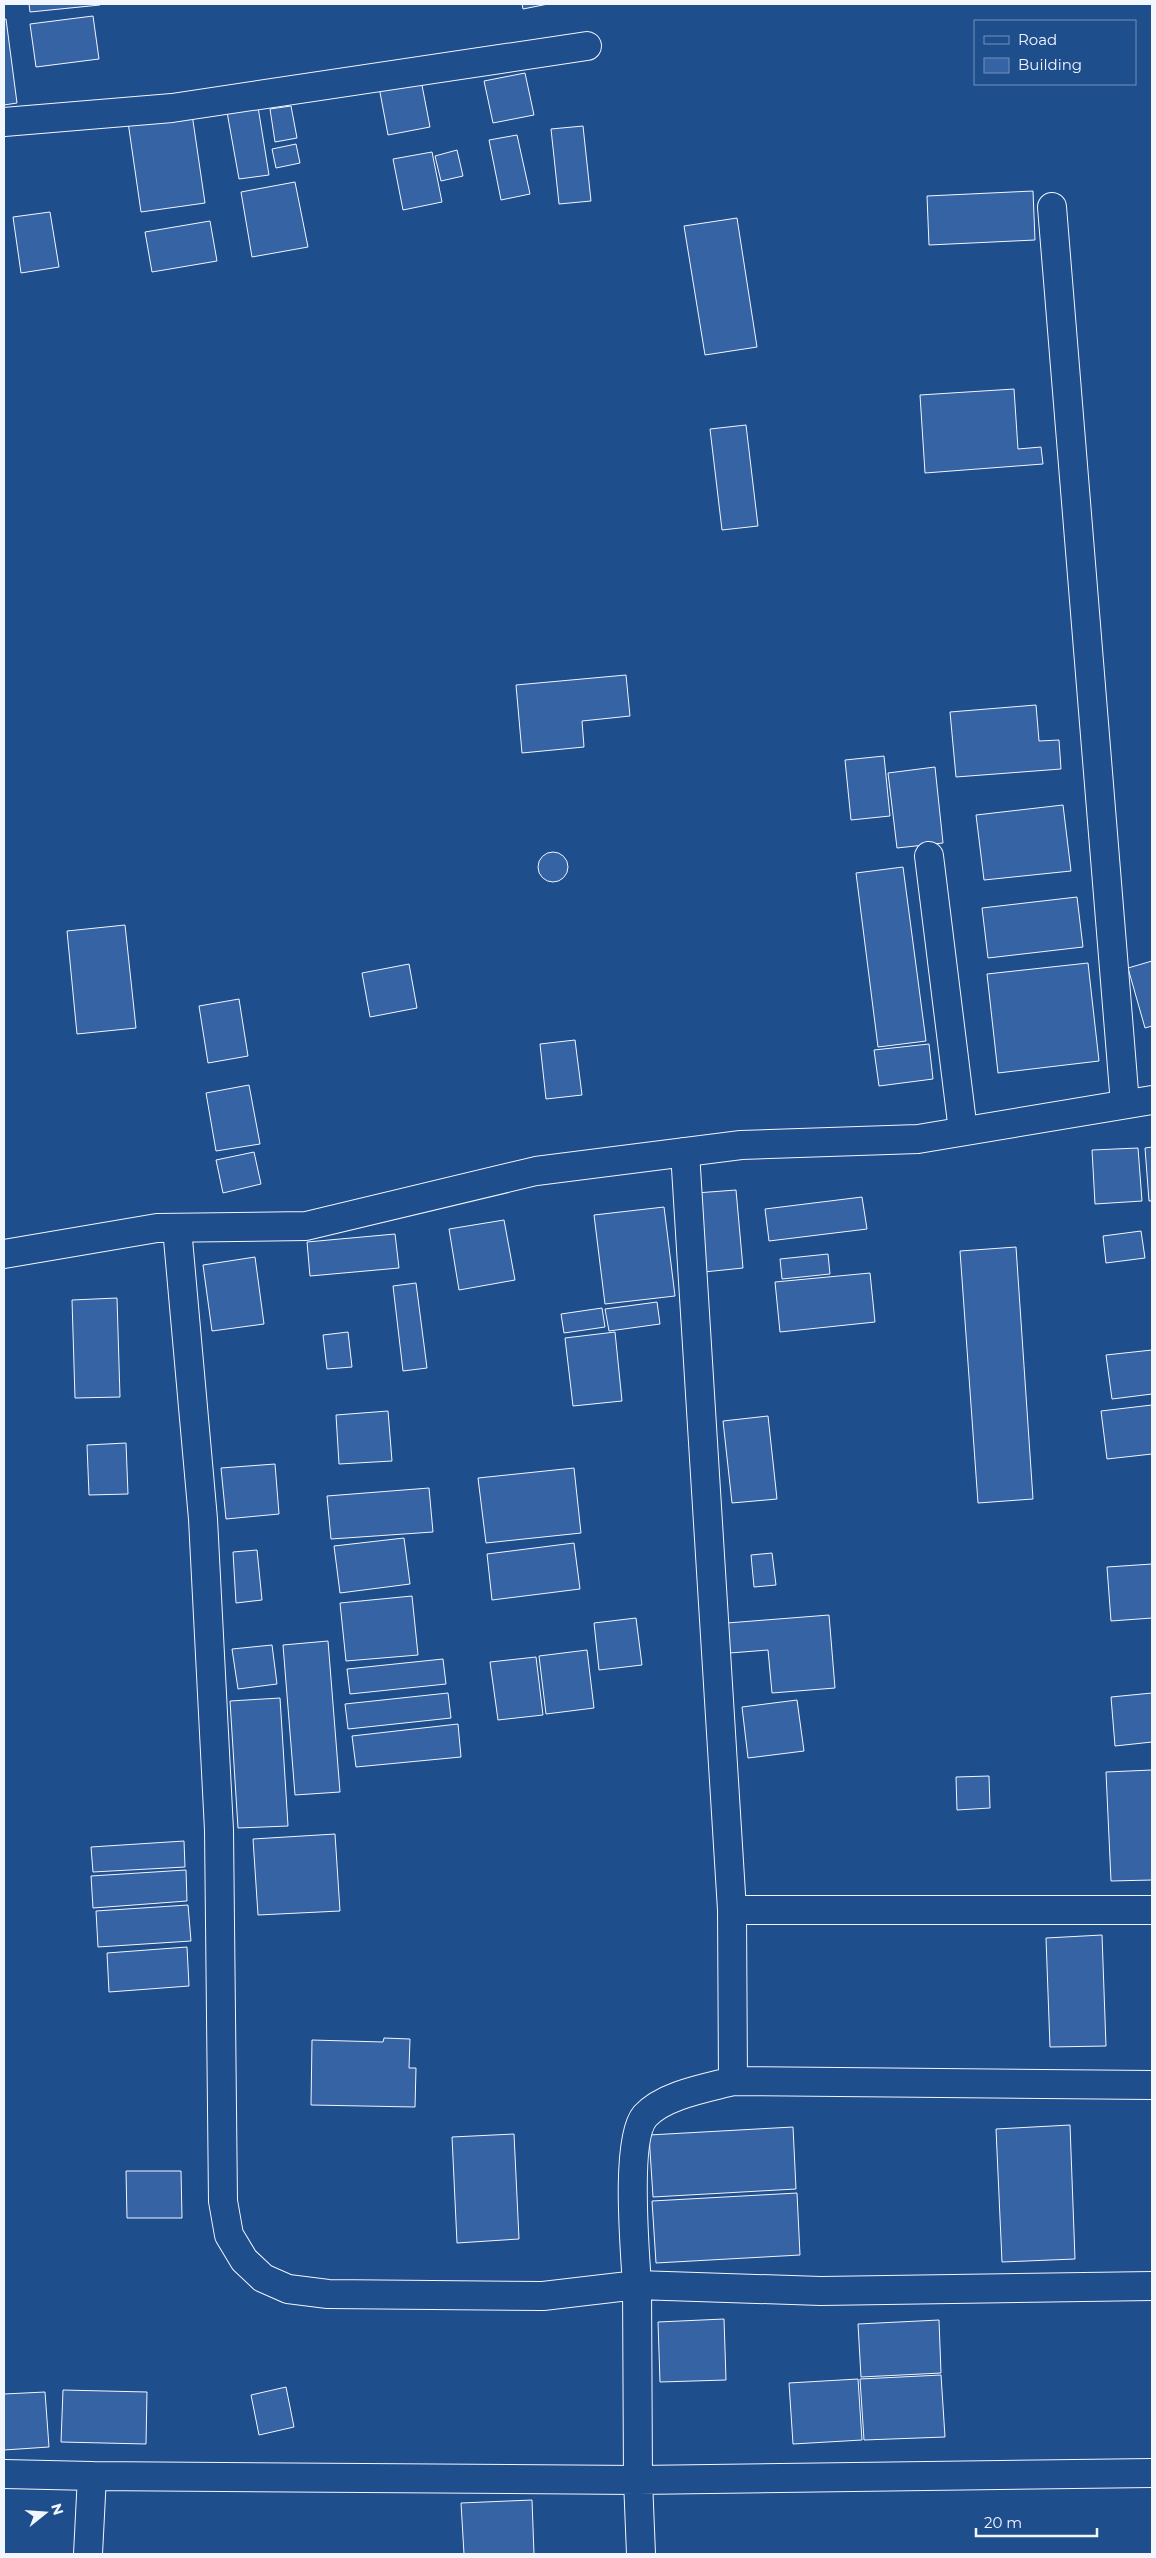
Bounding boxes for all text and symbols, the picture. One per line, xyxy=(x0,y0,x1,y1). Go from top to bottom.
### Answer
legend xyxy=(974,20,1136,85)
text: Road xyxy=(1018,30,1057,49)
text: Building xyxy=(1018,55,1082,74)
north arrow xyxy=(20,2488,70,2538)
text: N xyxy=(47,2501,68,2517)
scale bar xyxy=(976,2506,1097,2538)
text: 20 m xyxy=(984,2513,1022,2532)

